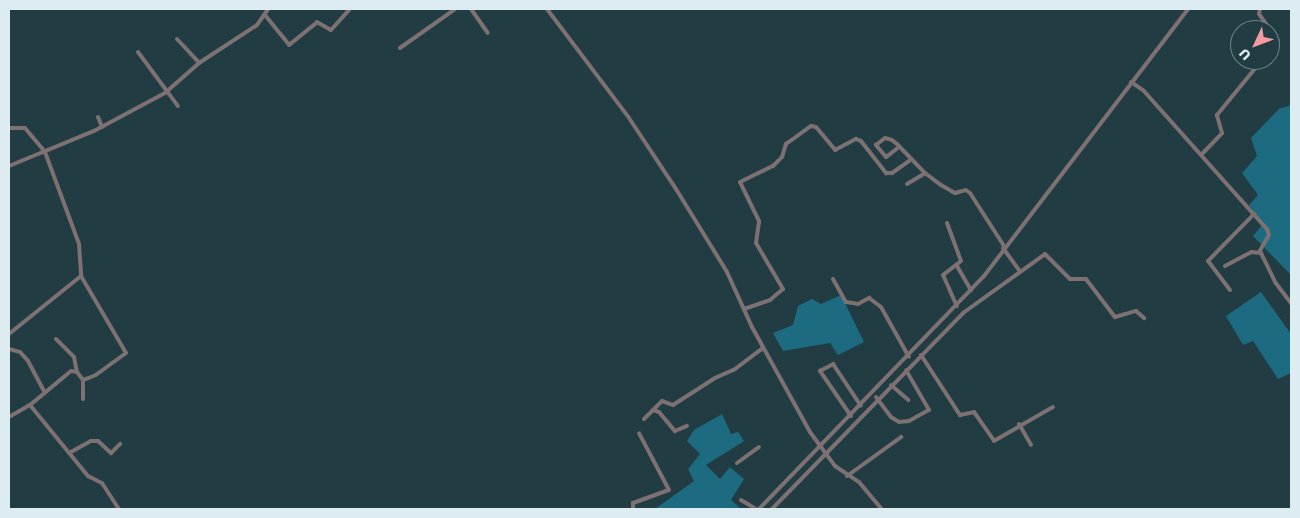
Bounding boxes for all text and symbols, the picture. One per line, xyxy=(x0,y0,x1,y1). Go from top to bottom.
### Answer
north arrow xyxy=(1230,20,1280,70)
text: U xyxy=(1236,45,1254,64)

